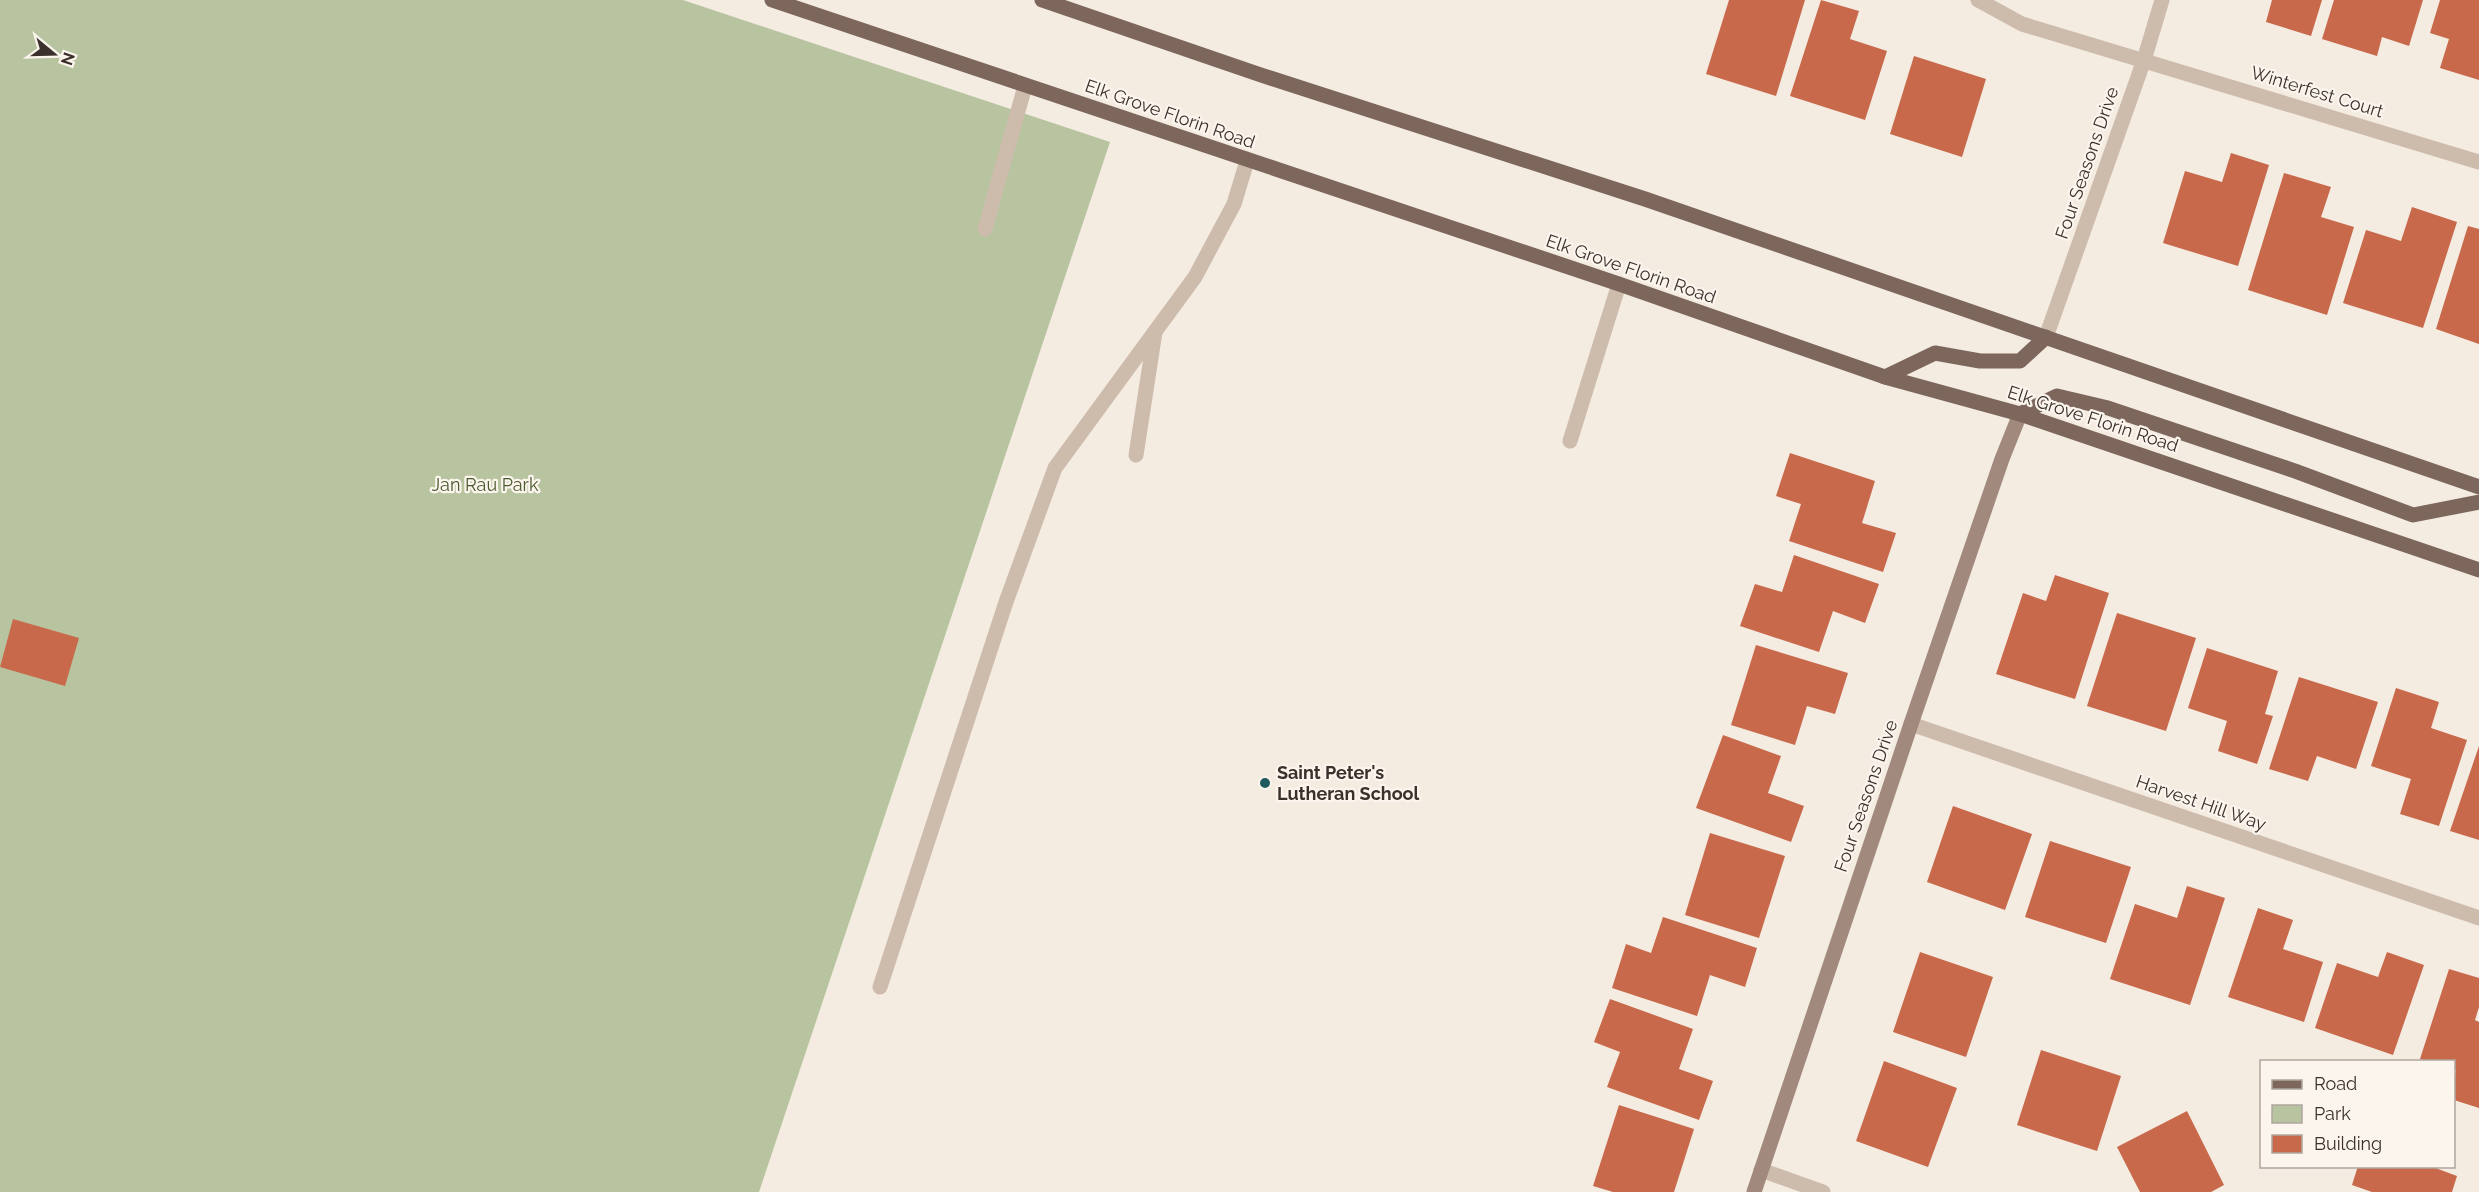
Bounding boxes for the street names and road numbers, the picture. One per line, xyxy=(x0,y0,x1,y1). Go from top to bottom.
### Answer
street label: Winterfest Court xyxy=(2248,61,2386,122)
street label: Elk Grove Florin Road xyxy=(1082,75,1258,152)
street label: Four Seasons Drive xyxy=(2051,84,2123,242)
street label: Elk Grove Florin Road xyxy=(1543,230,1719,307)
street label: Elk Grove Florin Road xyxy=(2005,381,2181,456)
street label: Four Seasons Drive xyxy=(1830,717,1902,875)
street label: Harvest Hill Way xyxy=(2133,770,2269,835)

